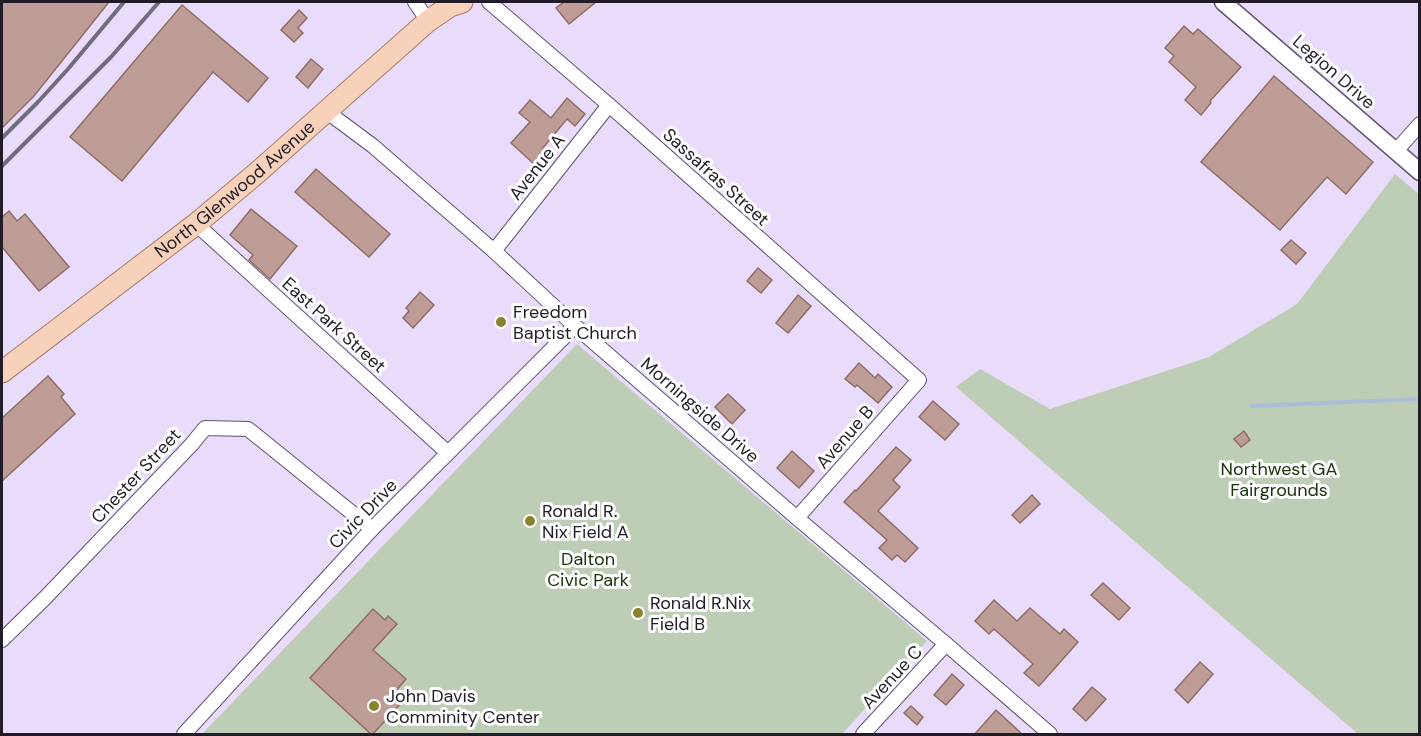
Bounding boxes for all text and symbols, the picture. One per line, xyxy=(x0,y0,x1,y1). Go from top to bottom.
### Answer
street label: Legion Drive xyxy=(1288,29,1380,115)
street label: North Glenwood Avenue xyxy=(150,115,320,263)
street label: Sassafras Street xyxy=(658,123,774,231)
street label: Avenue A xyxy=(504,129,570,205)
street label: East Park Street xyxy=(277,272,391,378)
place label: Freedom Baptist Church xyxy=(513,300,637,345)
marker: Freedom Baptist Church xyxy=(494,315,508,329)
street label: Morningside Drive xyxy=(636,352,764,468)
street label: Avenue B xyxy=(811,400,879,474)
street label: Chester Street xyxy=(86,423,186,529)
park label: Northwest GA Fairgrounds xyxy=(1221,457,1337,502)
street label: Civic Drive xyxy=(324,474,402,554)
place label: Ronald R. Nix Field A xyxy=(542,499,629,544)
marker: Ronald R. Nix Field A xyxy=(523,514,537,528)
park label: Dalton Civic Park xyxy=(547,547,629,592)
place label: Ronald R.Nix Field B xyxy=(650,591,751,636)
marker: Ronald R.Nix Field B xyxy=(631,606,645,620)
street label: Avenue C xyxy=(856,640,928,714)
place label: John Davis Comminity Center xyxy=(386,684,540,729)
marker: John Davis Comminity Center xyxy=(367,699,381,713)

